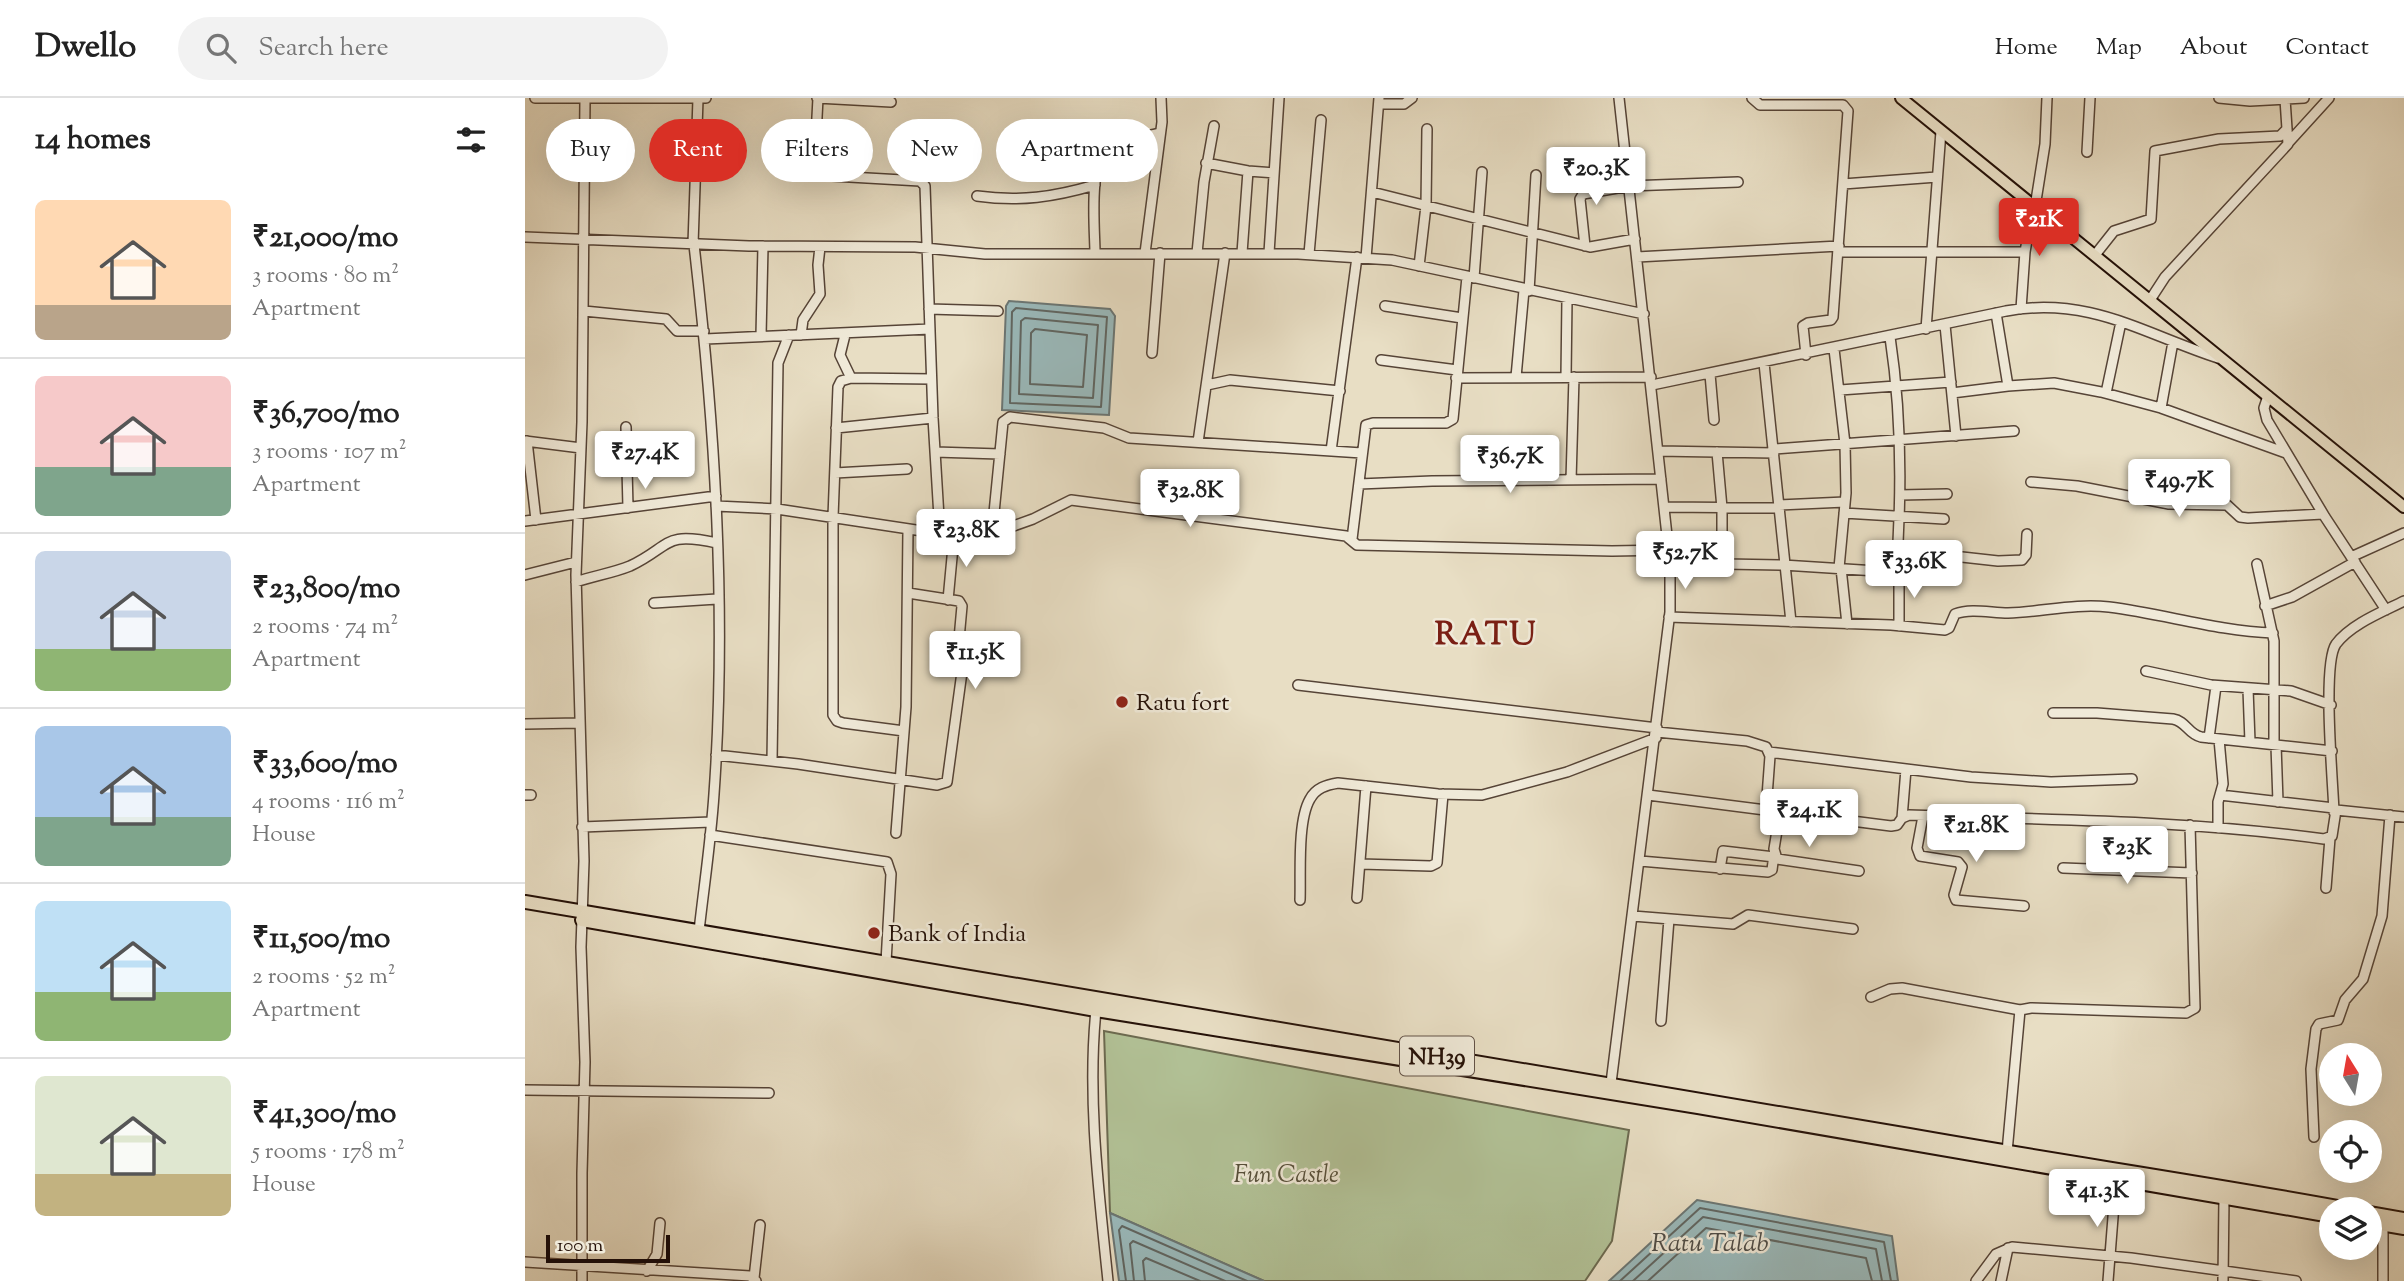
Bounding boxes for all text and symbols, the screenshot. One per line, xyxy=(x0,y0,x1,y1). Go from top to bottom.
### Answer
search box xyxy=(178,17,668,80)
text: Dwello xyxy=(35,24,136,72)
icon: search xyxy=(202,29,240,67)
text: Search here xyxy=(258,30,389,67)
text: Home xyxy=(1995,31,2058,65)
text: Map xyxy=(2096,31,2142,65)
text: About xyxy=(2180,31,2247,65)
text: Contact xyxy=(2285,31,2369,65)
text: 14 homes xyxy=(35,119,151,162)
chip: Buy xyxy=(546,119,635,182)
chip: Rent xyxy=(649,119,747,182)
chip: Filters xyxy=(761,119,873,182)
chip: New xyxy=(887,119,982,182)
chip: Apartment xyxy=(996,119,1158,182)
icon: filters xyxy=(452,121,490,159)
pin: ₹20.3K xyxy=(1539,148,1653,207)
text: ₹20.3K xyxy=(1562,153,1630,186)
pin: ₹21K xyxy=(1998,198,2080,258)
text: ₹21K xyxy=(2015,204,2063,237)
text: ₹21,000/mo xyxy=(252,217,398,260)
icon: home xyxy=(91,228,175,312)
text: 3 rooms · 80 m² xyxy=(252,260,399,293)
text: Apartment xyxy=(252,293,361,326)
text: ₹36,700/mo xyxy=(252,393,400,436)
icon: home xyxy=(91,404,175,488)
pin: ₹27.4K xyxy=(588,432,702,491)
text: 3 rooms · 107 m² xyxy=(252,436,407,469)
pin: ₹36.7K xyxy=(1453,436,1567,495)
text: ₹27.4K xyxy=(611,437,679,470)
text: ₹36.7K xyxy=(1476,441,1544,474)
pin: ₹49.7K xyxy=(2122,460,2236,519)
text: ₹49.7K xyxy=(2144,465,2214,498)
text: Apartment xyxy=(252,469,361,502)
pin: ₹32.8K xyxy=(1133,470,1247,529)
text: ₹32.8K xyxy=(1156,475,1224,508)
pin: ₹23.8K xyxy=(909,510,1023,569)
text: ₹23.8K xyxy=(932,515,1000,548)
pin: ₹52.7K xyxy=(1628,532,1742,591)
text: ₹52.7K xyxy=(1652,537,1718,570)
pin: ₹33.6K xyxy=(1857,540,1971,600)
text: ₹33.6K xyxy=(1881,546,1947,579)
text: ₹23,800/mo xyxy=(252,568,400,611)
icon: home xyxy=(91,579,175,663)
text: 2 rooms · 74 m² xyxy=(252,611,398,644)
district label: RATU xyxy=(1435,613,1537,659)
pin: ₹11.5K xyxy=(918,632,1032,691)
text: ₹11.5K xyxy=(945,637,1005,670)
text: Apartment xyxy=(252,644,361,677)
place label: Ratu fort xyxy=(1136,687,1229,721)
marker: Ratu fort xyxy=(1114,694,1130,710)
text: ₹33,600/mo xyxy=(252,743,398,786)
icon: home xyxy=(91,754,175,838)
text: 4 rooms · 116 m² xyxy=(252,786,405,819)
pin: ₹24.1K xyxy=(1752,790,1866,849)
text: ₹24.1K xyxy=(1776,795,1842,828)
pin: ₹21.8K xyxy=(1919,804,2033,864)
text: ₹21.8K xyxy=(1943,810,2009,843)
text: House xyxy=(252,819,316,852)
pin: ₹23K xyxy=(2086,826,2168,886)
text: ₹23K xyxy=(2102,832,2152,865)
text: ₹11,500/mo xyxy=(252,918,390,961)
place label: Bank of India xyxy=(888,918,1026,952)
marker: Bank of India xyxy=(866,925,882,941)
icon: home xyxy=(91,929,175,1013)
text: 2 rooms · 52 m² xyxy=(252,961,395,994)
text: Apartment xyxy=(252,994,361,1027)
road number: NH39 xyxy=(1400,1037,1474,1076)
north arrow xyxy=(2319,1043,2382,1106)
map controls xyxy=(2319,1043,2382,1260)
text: ₹41,300/mo xyxy=(252,1093,396,1136)
icon: home xyxy=(91,1104,175,1188)
button: locate xyxy=(2319,1120,2382,1183)
text: 5 rooms · 178 m² xyxy=(252,1136,405,1169)
park label: Fun Castle xyxy=(1233,1159,1339,1193)
text: House xyxy=(252,1169,316,1202)
pin: ₹41.3K xyxy=(2040,1170,2154,1229)
text: ₹41.3K xyxy=(2065,1175,2129,1208)
button: layers xyxy=(2319,1197,2382,1260)
water label: Ratu Talab xyxy=(1651,1226,1769,1263)
scale bar xyxy=(546,1232,670,1264)
text: 100 m xyxy=(557,1233,603,1260)

